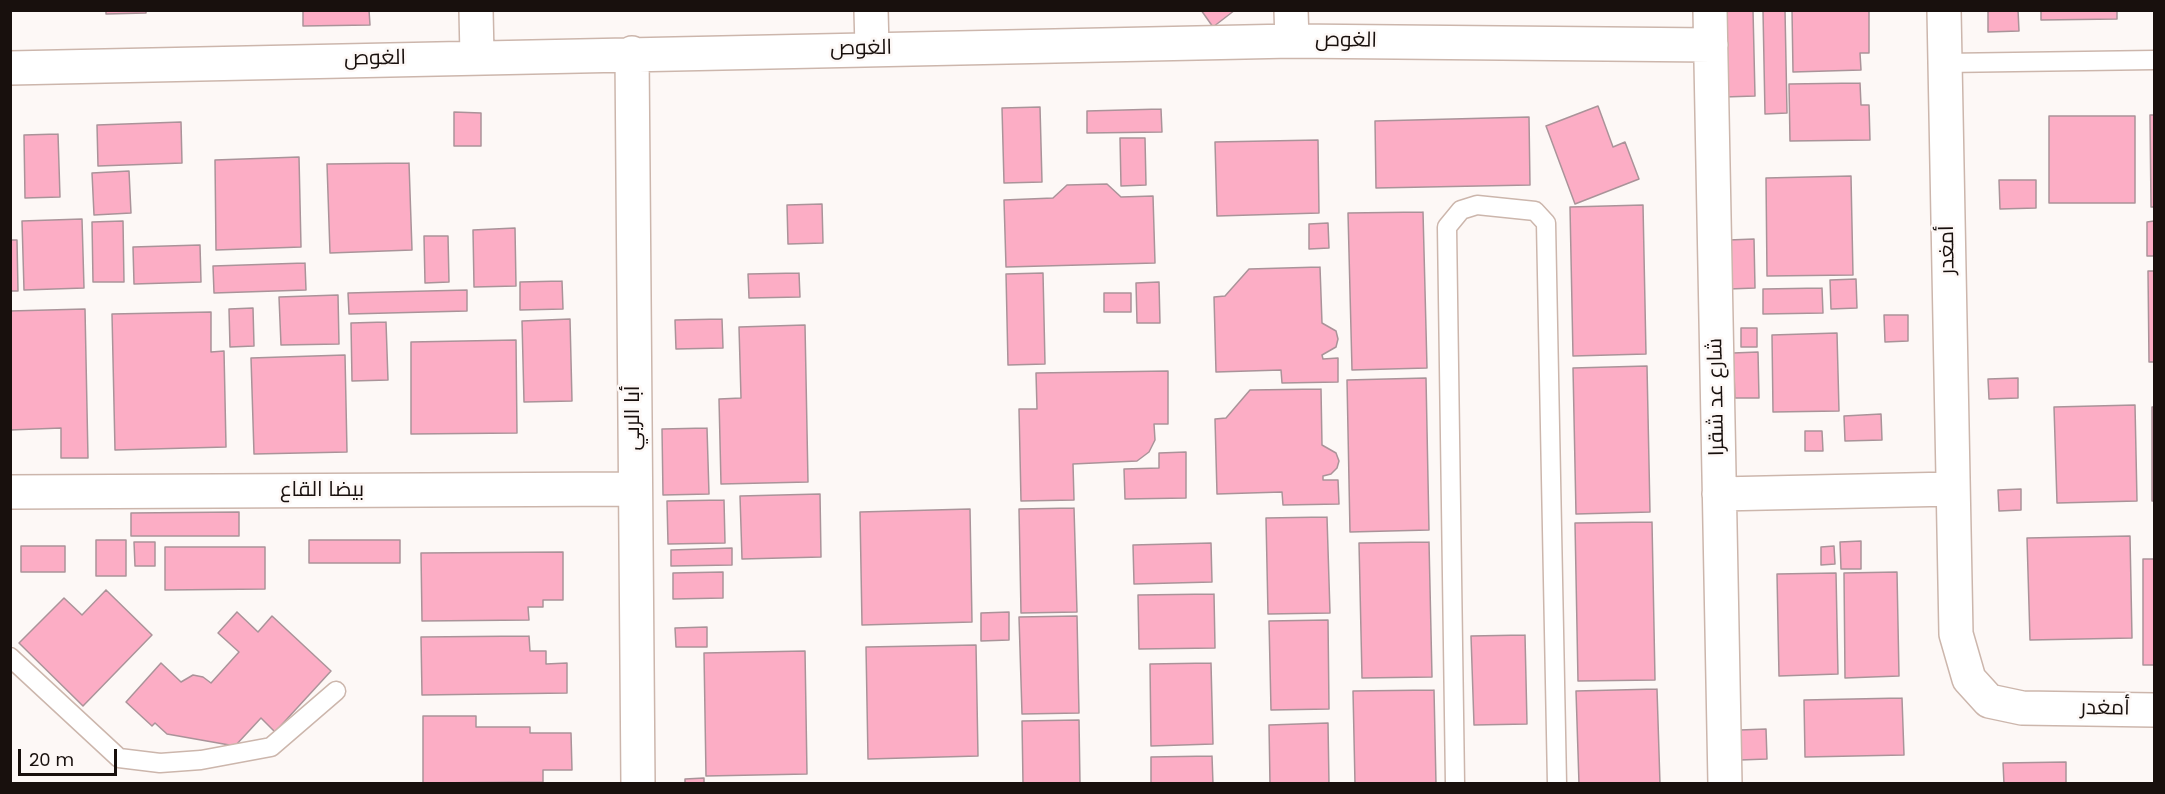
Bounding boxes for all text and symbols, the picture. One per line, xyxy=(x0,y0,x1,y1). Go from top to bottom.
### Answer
street label: الغوص xyxy=(1315,28,1377,54)
street label: الغوص xyxy=(830,36,892,62)
street label: الغوص xyxy=(344,46,406,72)
street label: أمغدر xyxy=(1935,225,1961,275)
street label: شارع عد شقرا xyxy=(1703,338,1731,456)
street label: أبا الربي xyxy=(621,386,647,450)
street label: بيضا القاع xyxy=(280,478,364,504)
street label: أمغدر xyxy=(2080,696,2130,722)
scale bar xyxy=(21,737,120,775)
text: 20 m xyxy=(29,747,74,772)

